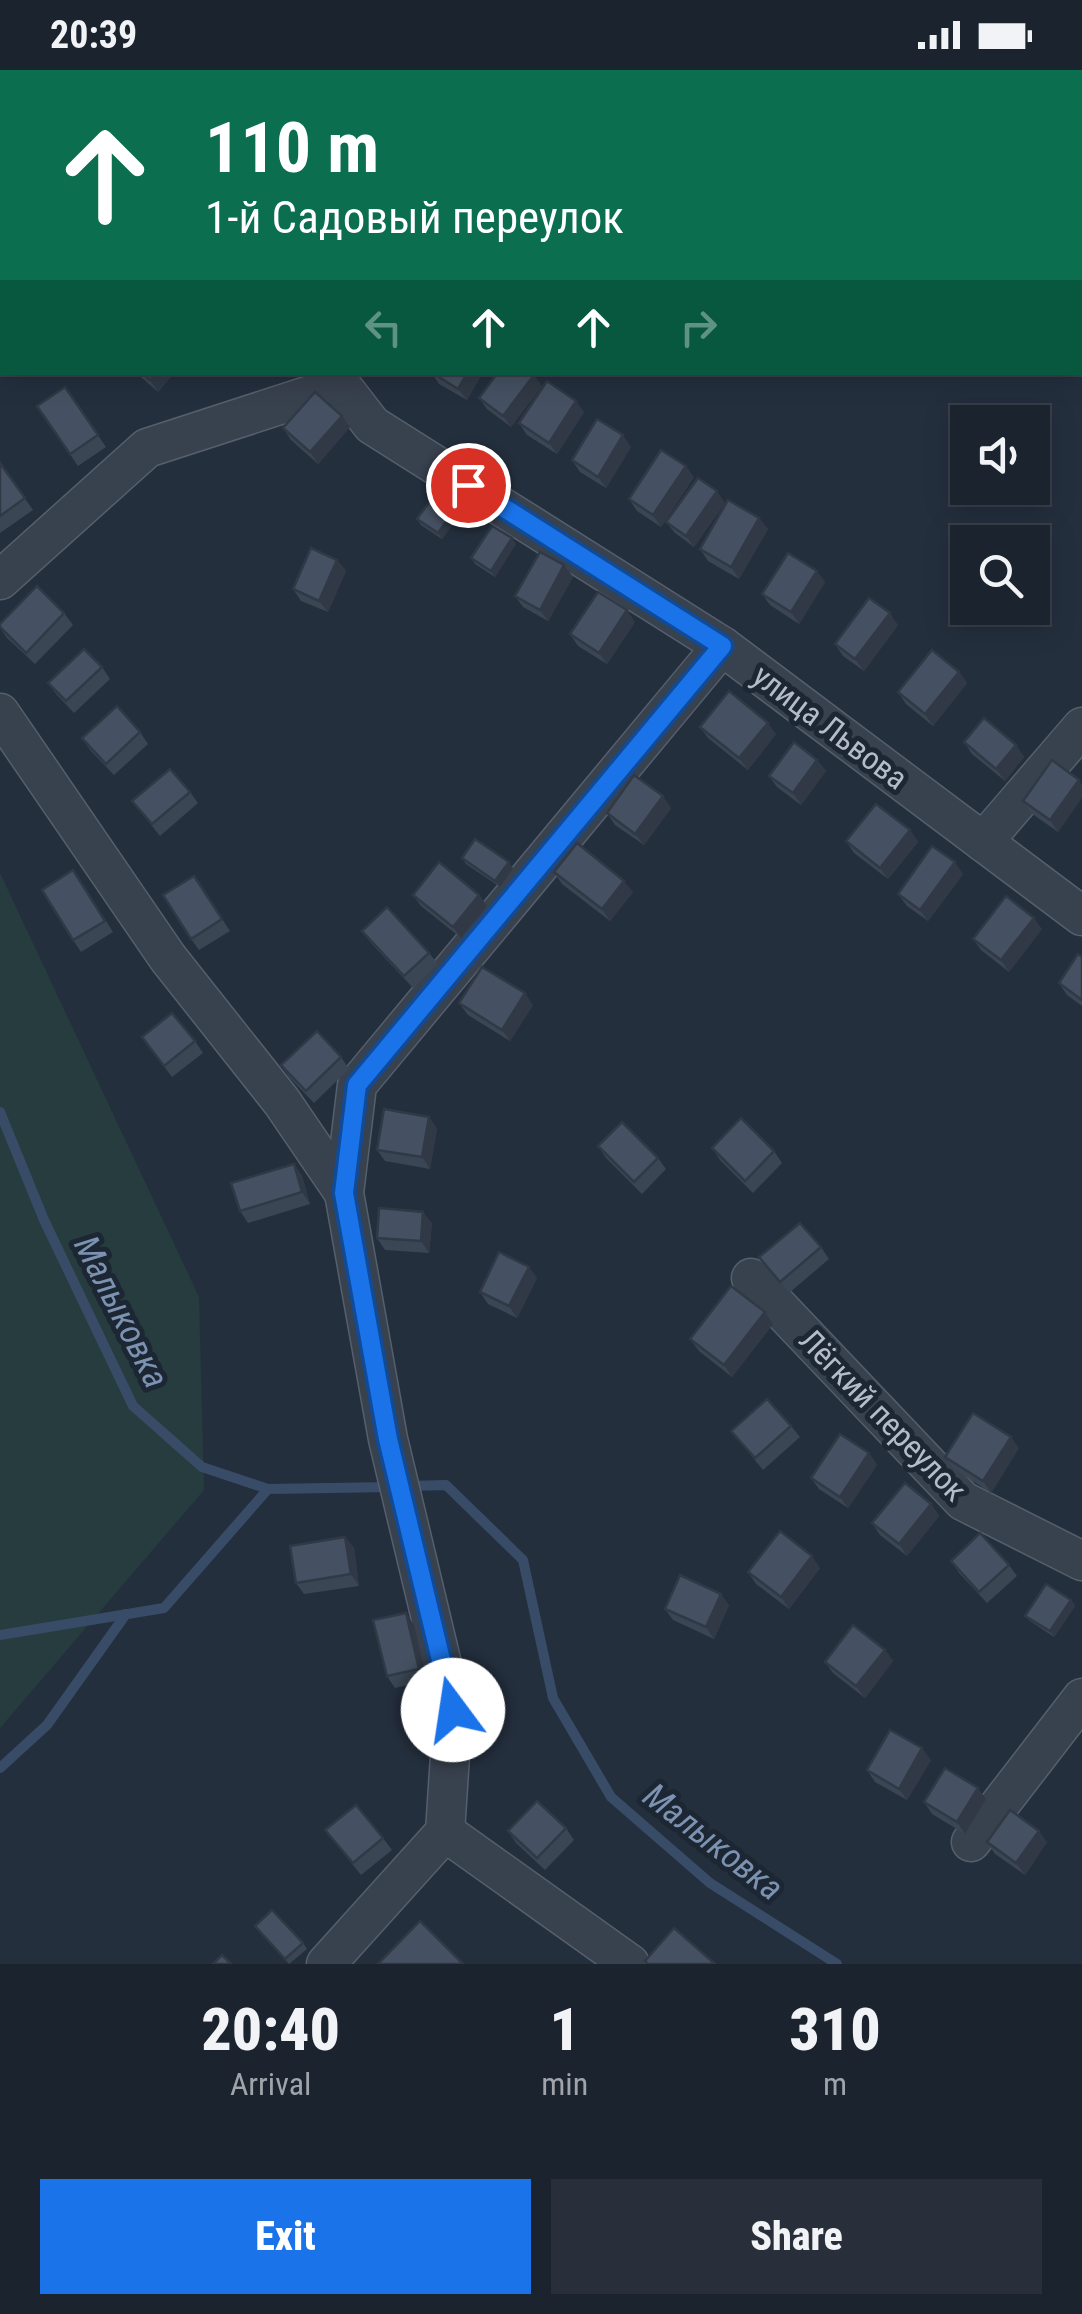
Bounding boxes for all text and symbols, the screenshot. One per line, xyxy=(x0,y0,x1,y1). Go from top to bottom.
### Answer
text: 20:39 xyxy=(50,13,137,57)
text: 110 m xyxy=(205,107,379,189)
icon: ahead xyxy=(40,110,170,240)
text: 1-й Садовый переулок xyxy=(205,191,624,244)
icon: left xyxy=(356,300,411,355)
icon: ahead xyxy=(461,300,516,355)
icon: ahead xyxy=(566,300,621,355)
icon: right xyxy=(671,300,726,355)
map controls xyxy=(950,405,1050,625)
button: sound xyxy=(950,405,1050,505)
pin xyxy=(426,443,511,528)
icon: arrive xyxy=(441,458,496,513)
button: search xyxy=(950,525,1050,625)
street label: улица Львова xyxy=(745,657,915,797)
water label: Малыковка xyxy=(65,1229,177,1395)
street label: Лёгкий переулок xyxy=(791,1321,975,1509)
position arrow xyxy=(401,1658,505,1762)
water label: Малыковка xyxy=(635,1775,791,1909)
text: 20:40 xyxy=(201,1994,340,2065)
text: 1 xyxy=(549,1994,580,2065)
text: 310 xyxy=(789,1994,881,2065)
text: Arrival xyxy=(230,2065,311,2103)
text: min xyxy=(541,2065,588,2103)
text: m xyxy=(823,2065,847,2103)
button: Exit xyxy=(40,2179,531,2294)
button: Share xyxy=(551,2179,1042,2294)

